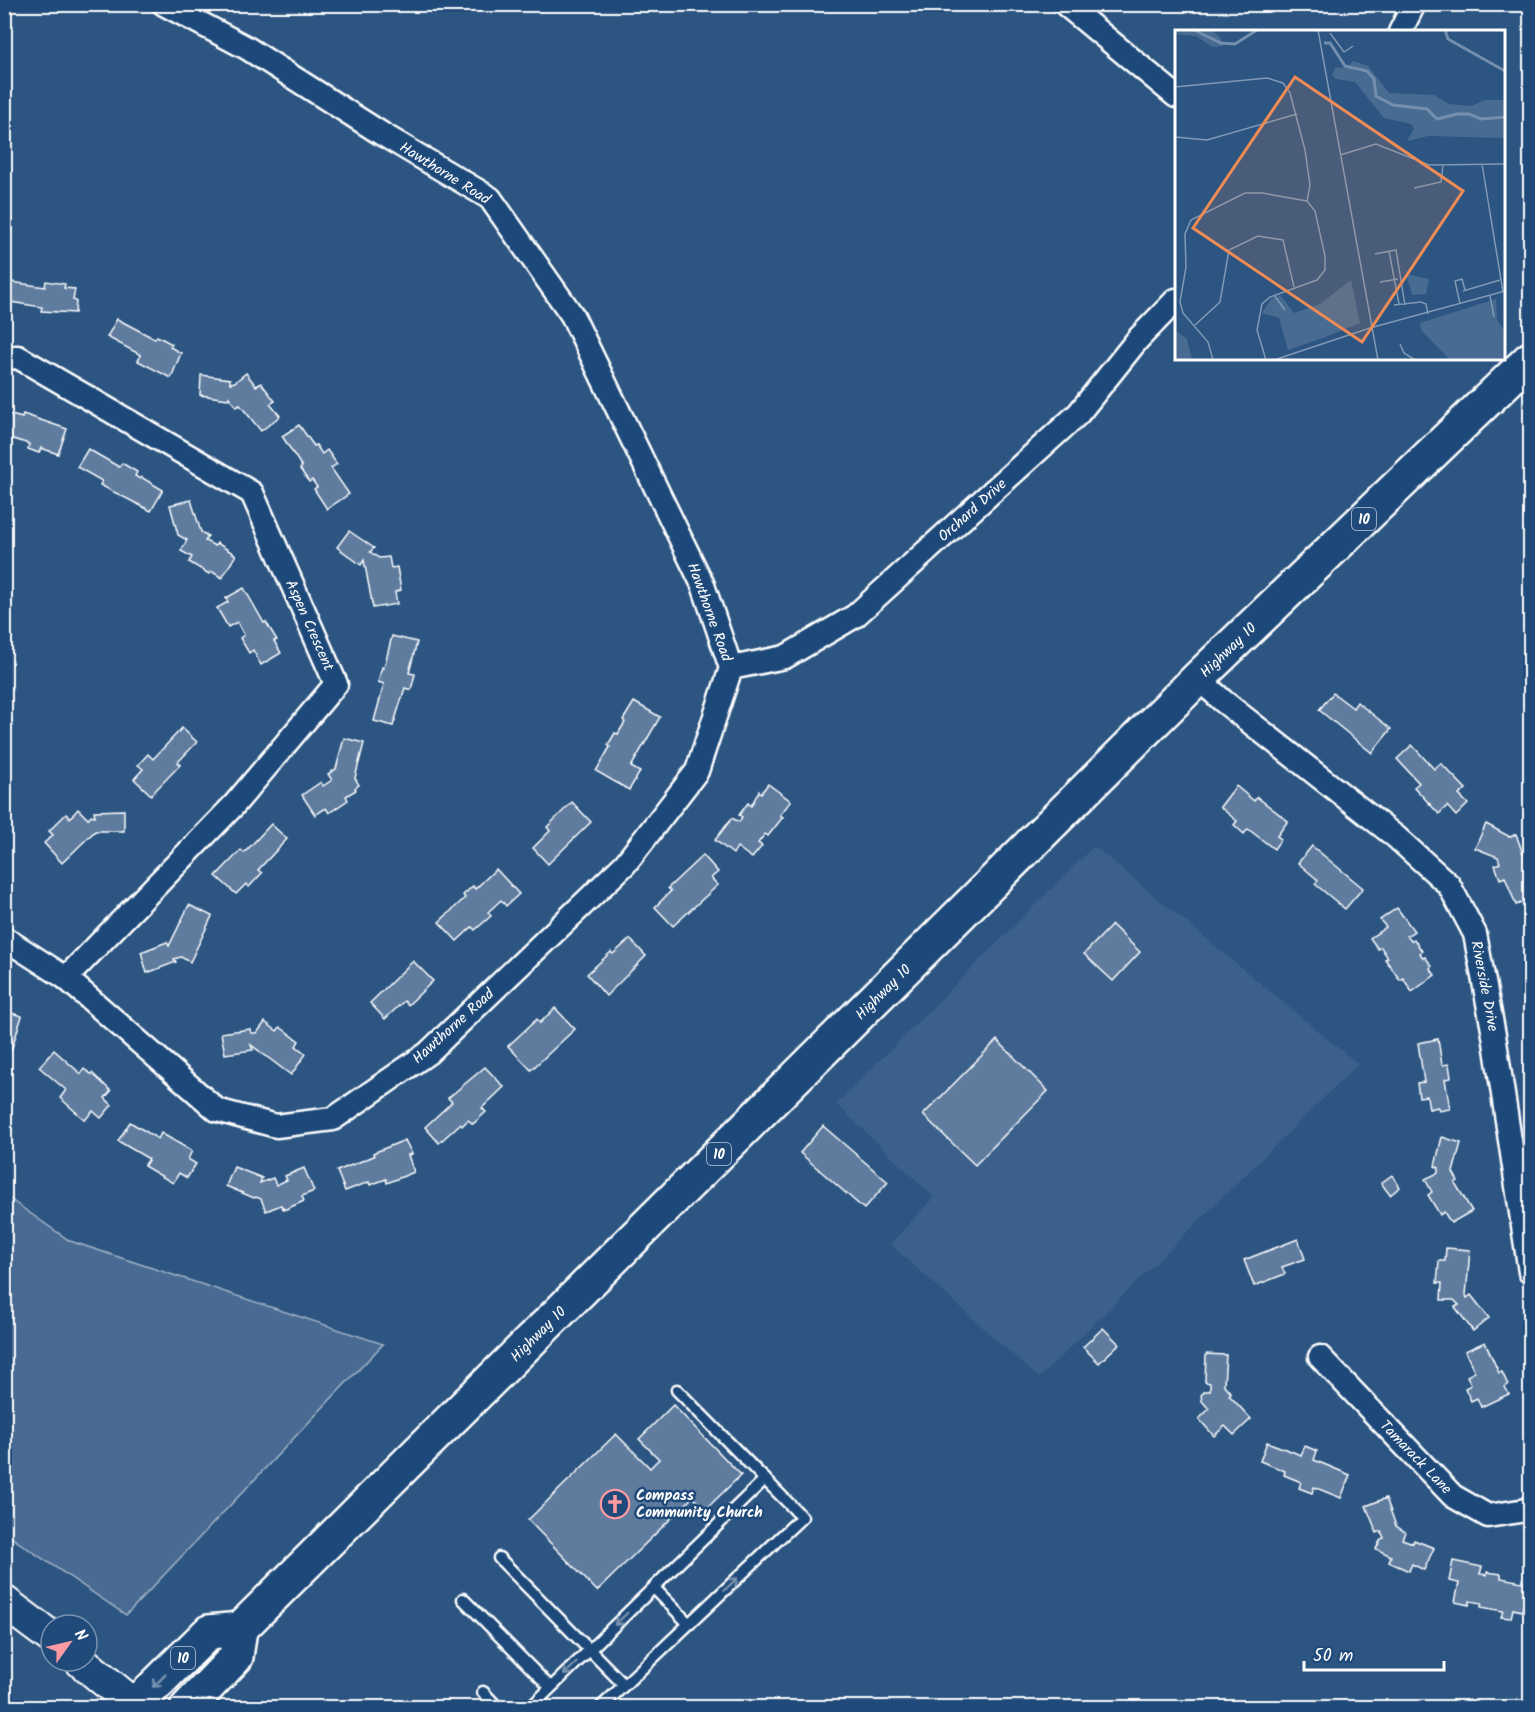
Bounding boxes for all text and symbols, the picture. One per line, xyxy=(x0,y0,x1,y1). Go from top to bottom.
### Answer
inset map xyxy=(1175,30,1505,360)
street label: Hawthorne Road xyxy=(394,136,495,212)
street label: Orchard Drive xyxy=(933,473,1013,548)
road number: 10 xyxy=(1352,508,1376,530)
street label: Hawthorne Road xyxy=(680,560,738,666)
street label: Aspen Crescent xyxy=(278,576,340,675)
street label: Highway 10 xyxy=(1195,617,1263,684)
street label: Riverside Drive xyxy=(1463,939,1505,1034)
street label: Highway 10 xyxy=(850,959,918,1026)
street label: Hawthorne Road xyxy=(407,983,501,1070)
road number: 10 xyxy=(707,1143,731,1165)
street label: Highway 10 xyxy=(505,1301,573,1368)
street label: Tamarack Lane xyxy=(1373,1415,1457,1501)
place label: Compass Community Church xyxy=(636,1484,763,1525)
church icon: Compass Community Church xyxy=(599,1488,631,1520)
one-way arrow xyxy=(724,1577,739,1591)
one-way arrow xyxy=(614,1611,629,1626)
north arrow xyxy=(39,1613,99,1673)
text: N xyxy=(67,1624,93,1647)
scale bar xyxy=(1304,1634,1444,1672)
text: 50 m xyxy=(1313,1642,1353,1671)
road number: 10 xyxy=(171,1647,195,1669)
one-way arrow xyxy=(562,1661,577,1676)
one-way arrow xyxy=(152,1674,167,1688)

